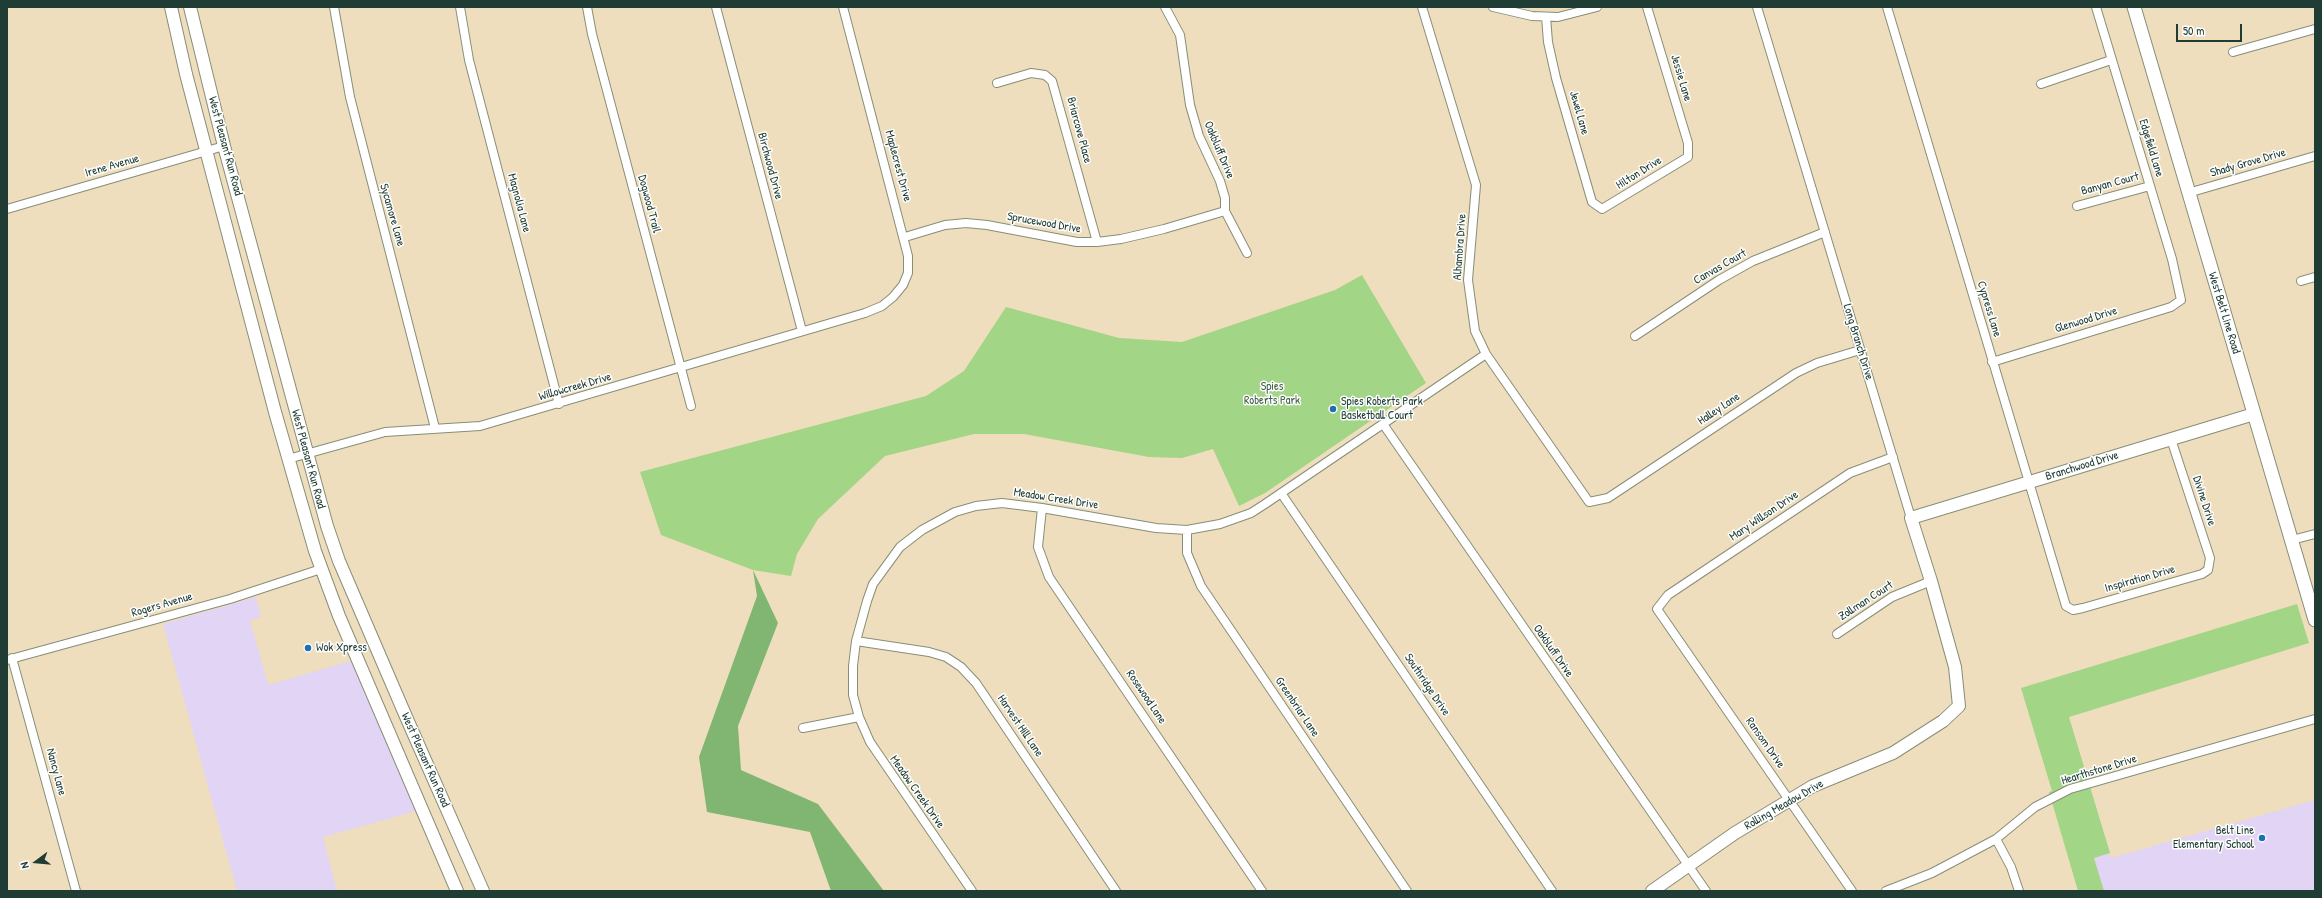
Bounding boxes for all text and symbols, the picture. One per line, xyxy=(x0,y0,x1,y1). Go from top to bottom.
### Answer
scale bar xyxy=(2178,16,2244,42)
text: 50 m xyxy=(2183,22,2204,39)
street label: Jessie Lane xyxy=(1667,53,1695,103)
street label: Jewel Lane xyxy=(1566,89,1592,137)
street label: West Pleasant Run Road xyxy=(205,95,245,197)
street label: Briarcove Place xyxy=(1063,95,1095,165)
street label: Edgefield Lane xyxy=(2135,117,2167,179)
street label: Oakbluff Drive xyxy=(1200,119,1238,181)
street label: Maplecrest Drive xyxy=(882,129,914,203)
street label: Birchwood Drive xyxy=(754,131,786,201)
street label: Shady Grove Drive xyxy=(2209,145,2287,181)
street label: Irene Avenue xyxy=(83,151,141,181)
street label: Hilton Drive xyxy=(1613,153,1665,193)
street label: Banyan Court xyxy=(2080,169,2140,199)
street label: Magnolia Lane xyxy=(504,172,534,234)
street label: Dogwood Trail xyxy=(634,173,664,235)
street label: Sycamore Lane xyxy=(376,182,408,248)
street label: Sprucewood Drive xyxy=(1006,209,1082,237)
street label: Alhambra Drive xyxy=(1450,213,1470,281)
street label: Canvas Court xyxy=(1691,246,1749,288)
street label: West Belt Line Road xyxy=(2205,271,2243,355)
street label: Cypress Lane xyxy=(1974,279,2004,339)
street label: Long Branch Drive xyxy=(1840,302,1876,382)
street label: Glenwood Drive xyxy=(2053,304,2119,336)
street label: Willowcreek Drive xyxy=(537,370,613,404)
park label: Spies Roberts Park xyxy=(1244,380,1300,408)
street label: Halley Lane xyxy=(1695,390,1743,428)
place label: Spies Roberts Park Basketball Court xyxy=(1341,395,1423,423)
marker: Spies Roberts Park Basketball Court xyxy=(1328,404,1338,414)
street label: West Pleasant Run Road xyxy=(288,408,328,510)
street label: Branchwood Drive xyxy=(2044,448,2120,484)
street label: Divine Drive xyxy=(2189,474,2219,528)
street label: Meadow Creek Drive xyxy=(1013,485,1099,513)
street label: Mary Willson Drive xyxy=(1727,488,1801,544)
street label: Inspiration Drive xyxy=(2103,562,2177,596)
street label: Zollman Court xyxy=(1836,578,1896,624)
street label: Rogers Avenue xyxy=(130,589,194,621)
street label: Oakbluff Drive xyxy=(1530,622,1576,680)
place label: Wok Xpress xyxy=(316,641,367,655)
marker: Wok Xpress xyxy=(303,643,313,653)
street label: Southridge Drive xyxy=(1401,651,1453,719)
street label: Rosewood Lane xyxy=(1123,667,1169,727)
street label: Greenbriar Lane xyxy=(1272,674,1322,740)
street label: Harvest Hill Lane xyxy=(994,692,1046,760)
street label: West Pleasant Run Road xyxy=(398,711,452,809)
street label: Ransom Drive xyxy=(1742,715,1788,771)
street label: Nancy Lane xyxy=(43,747,69,797)
street label: Hearthstone Drive xyxy=(2060,752,2138,788)
street label: Meadow Creek Drive xyxy=(887,753,947,831)
street label: Rolling Meadow Drive xyxy=(1742,777,1826,833)
place label: Belt Line Elementary School xyxy=(2173,824,2254,852)
marker: Belt Line Elementary School xyxy=(2257,833,2267,843)
north arrow xyxy=(16,842,56,882)
text: N xyxy=(17,861,32,870)

